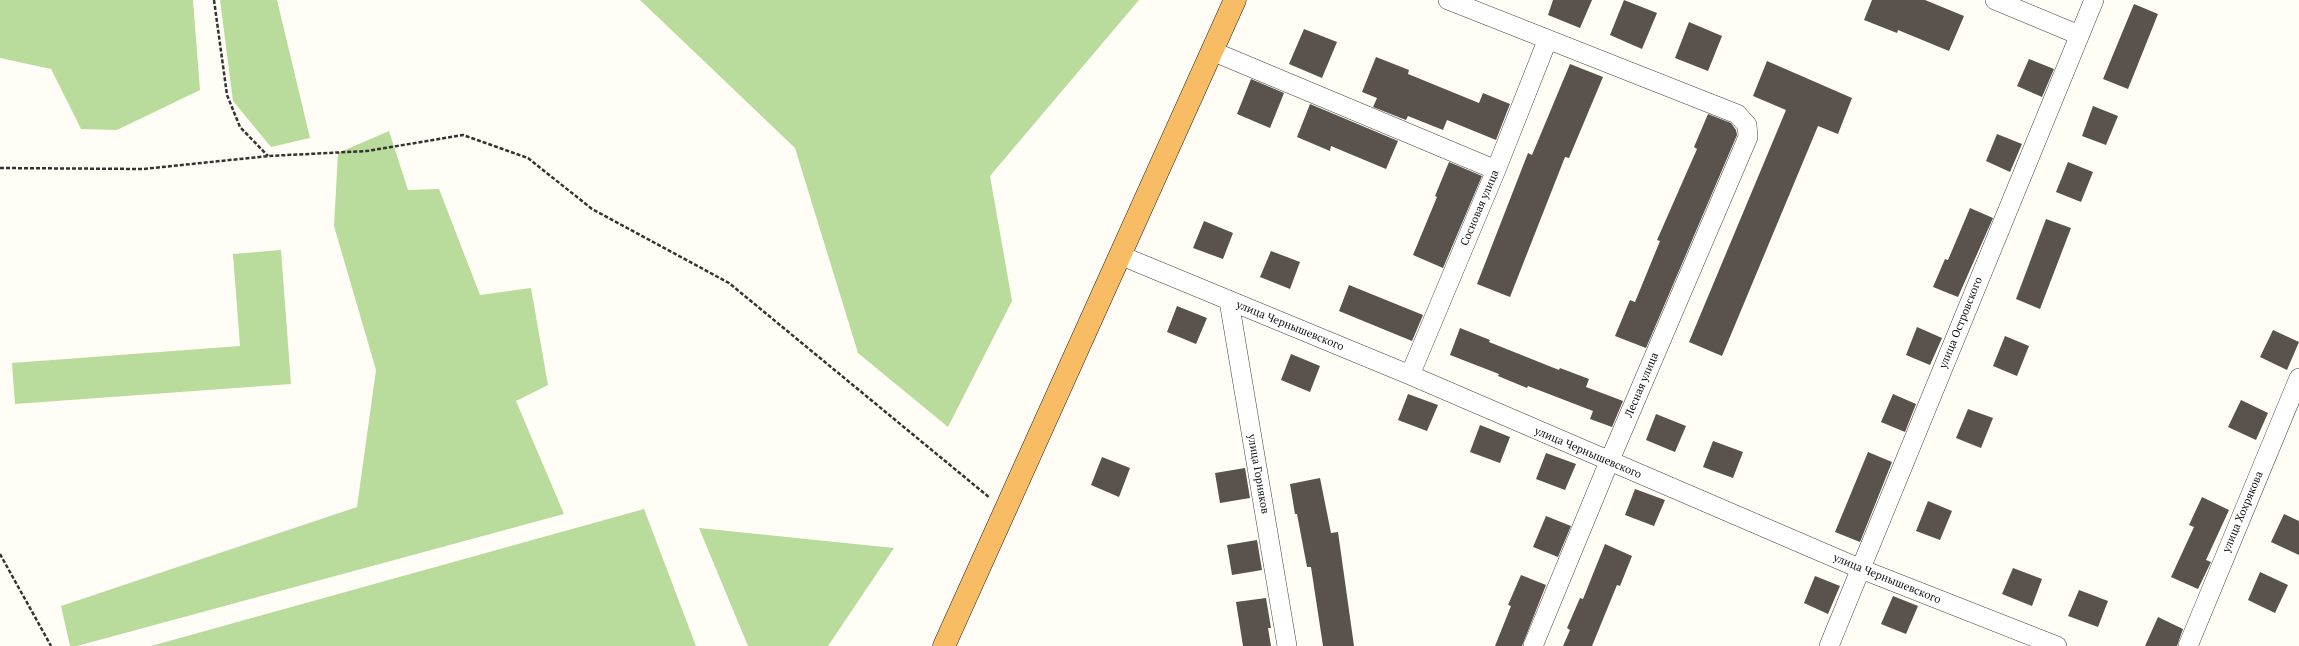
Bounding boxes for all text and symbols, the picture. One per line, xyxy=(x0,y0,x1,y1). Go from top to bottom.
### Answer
street label: Сосновая улица xyxy=(1458,168,1502,248)
street label: улица Островского xyxy=(1937,275,1985,371)
street label: улица Чернышевского xyxy=(1234,298,1346,354)
street label: Лесная улица xyxy=(1622,351,1662,419)
street label: улица Чернышевского xyxy=(1532,424,1644,482)
street label: улица Горняков xyxy=(1245,433,1271,515)
street label: улица Хохрякова xyxy=(2220,469,2266,555)
street label: улица Чернышевского xyxy=(1831,551,1943,607)

